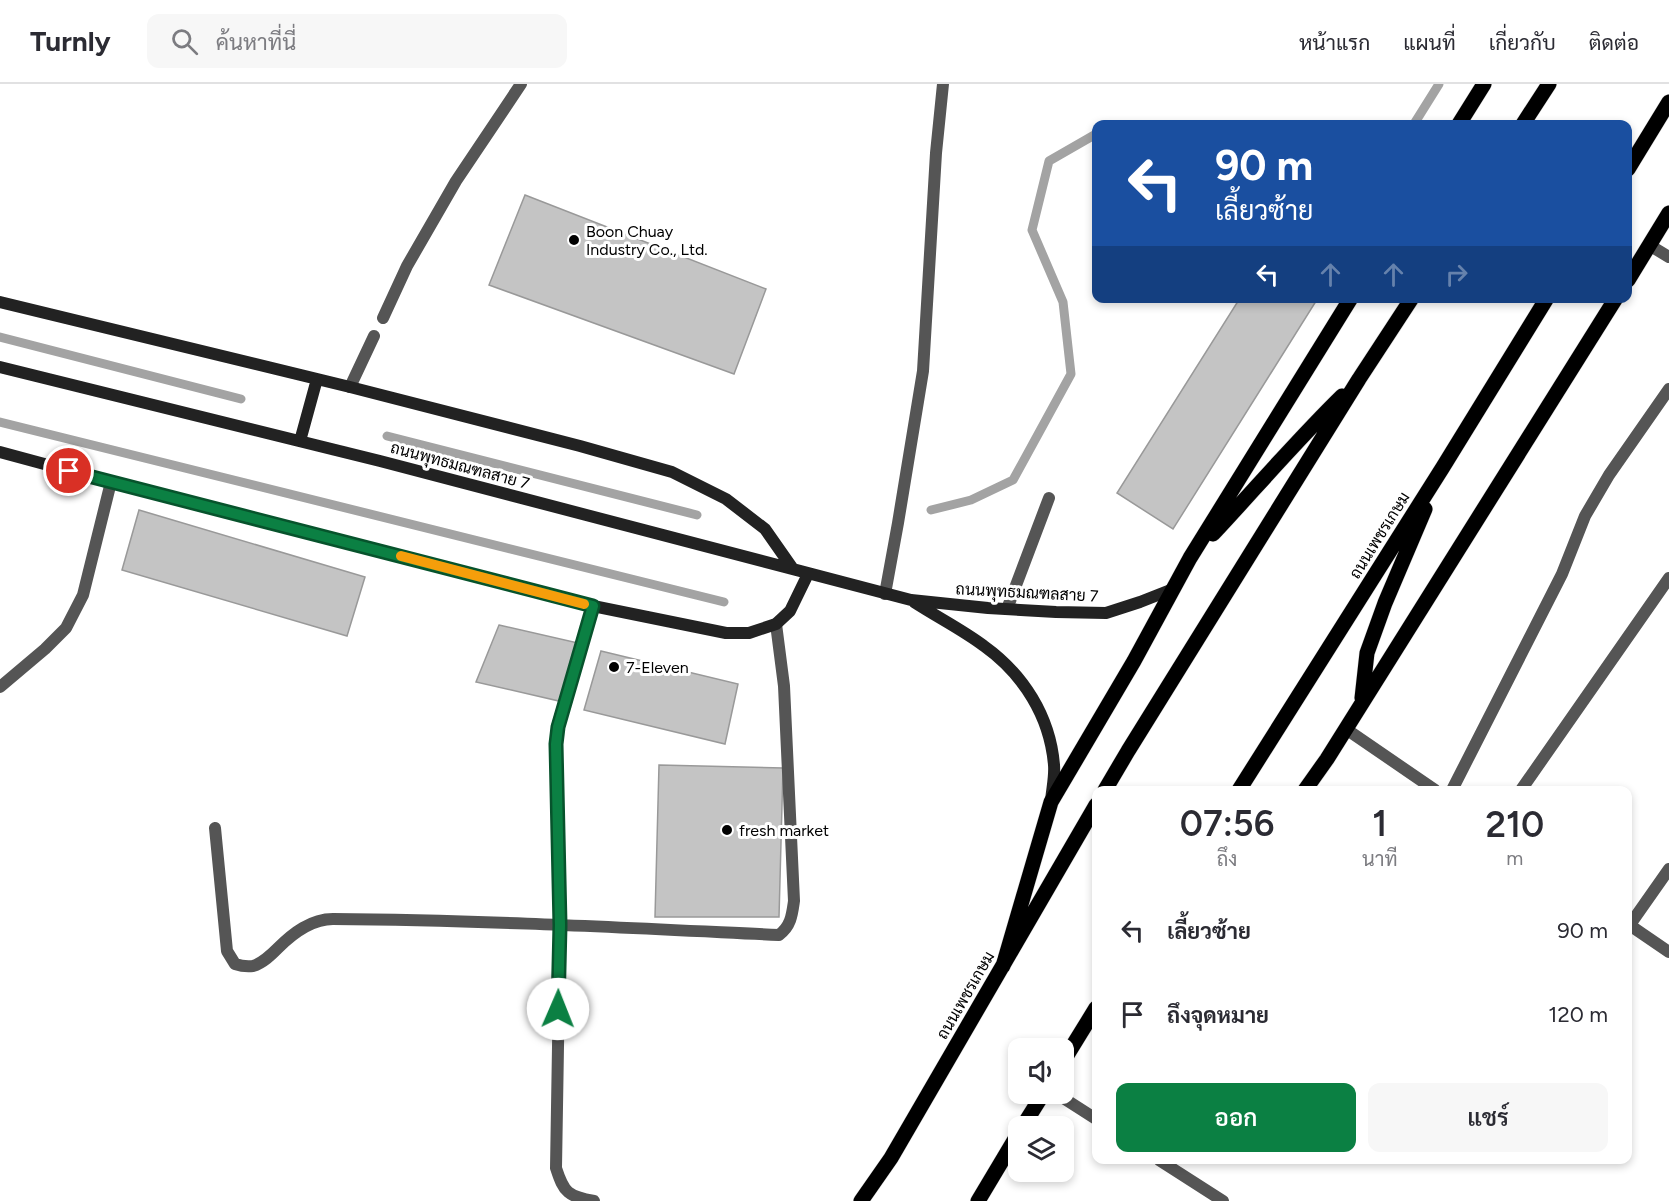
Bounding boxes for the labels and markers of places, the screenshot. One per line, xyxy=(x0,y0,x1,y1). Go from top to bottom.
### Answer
place label: Boon Chuay Industry Co., Ltd. xyxy=(586,222,708,259)
marker: Boon Chuay Industry Co., Ltd. xyxy=(567,233,581,247)
pin xyxy=(43,445,94,496)
place label: 7-Eleven xyxy=(626,658,689,677)
marker: 7-Eleven xyxy=(607,660,621,674)
place label: fresh market xyxy=(739,821,829,840)
marker: fresh market xyxy=(720,823,734,837)

